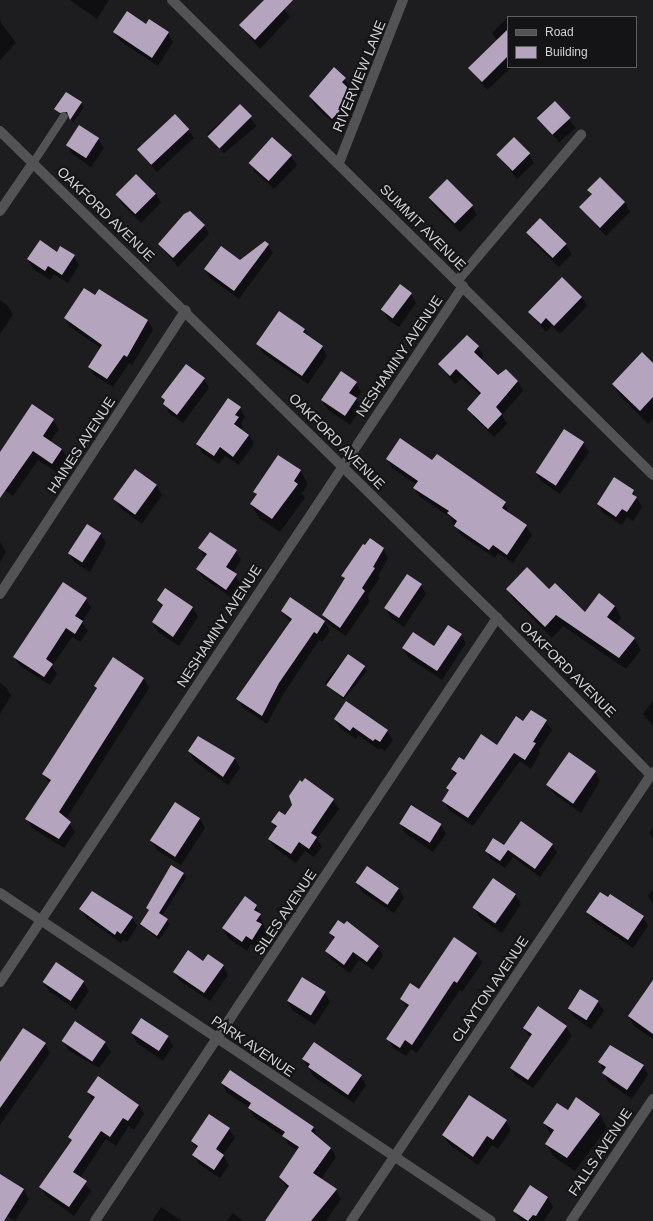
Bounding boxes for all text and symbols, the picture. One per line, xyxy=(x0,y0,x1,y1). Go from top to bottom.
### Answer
legend xyxy=(507,16,637,68)
street label: RIVERVIEW LANE xyxy=(329,18,389,134)
text: Road xyxy=(545,25,574,39)
text: Building xyxy=(545,45,588,59)
street label: OAKFORD AVENUE xyxy=(54,163,158,265)
street label: SUMMIT AVENUE xyxy=(376,180,470,274)
street label: NESHAMINY AVENUE xyxy=(352,292,446,420)
street label: OAKFORD AVENUE xyxy=(285,389,389,493)
street label: HAINES AVENUE xyxy=(43,393,119,497)
street label: NESHAMINY AVENUE xyxy=(173,561,265,691)
street label: OAKFORD AVENUE xyxy=(516,617,620,721)
street label: SILES AVENUE xyxy=(250,866,320,958)
street label: CLAYTON AVENUE xyxy=(448,932,532,1046)
street label: PARK AVENUE xyxy=(208,1012,298,1080)
street label: FALLS AVENUE xyxy=(564,1105,636,1199)

